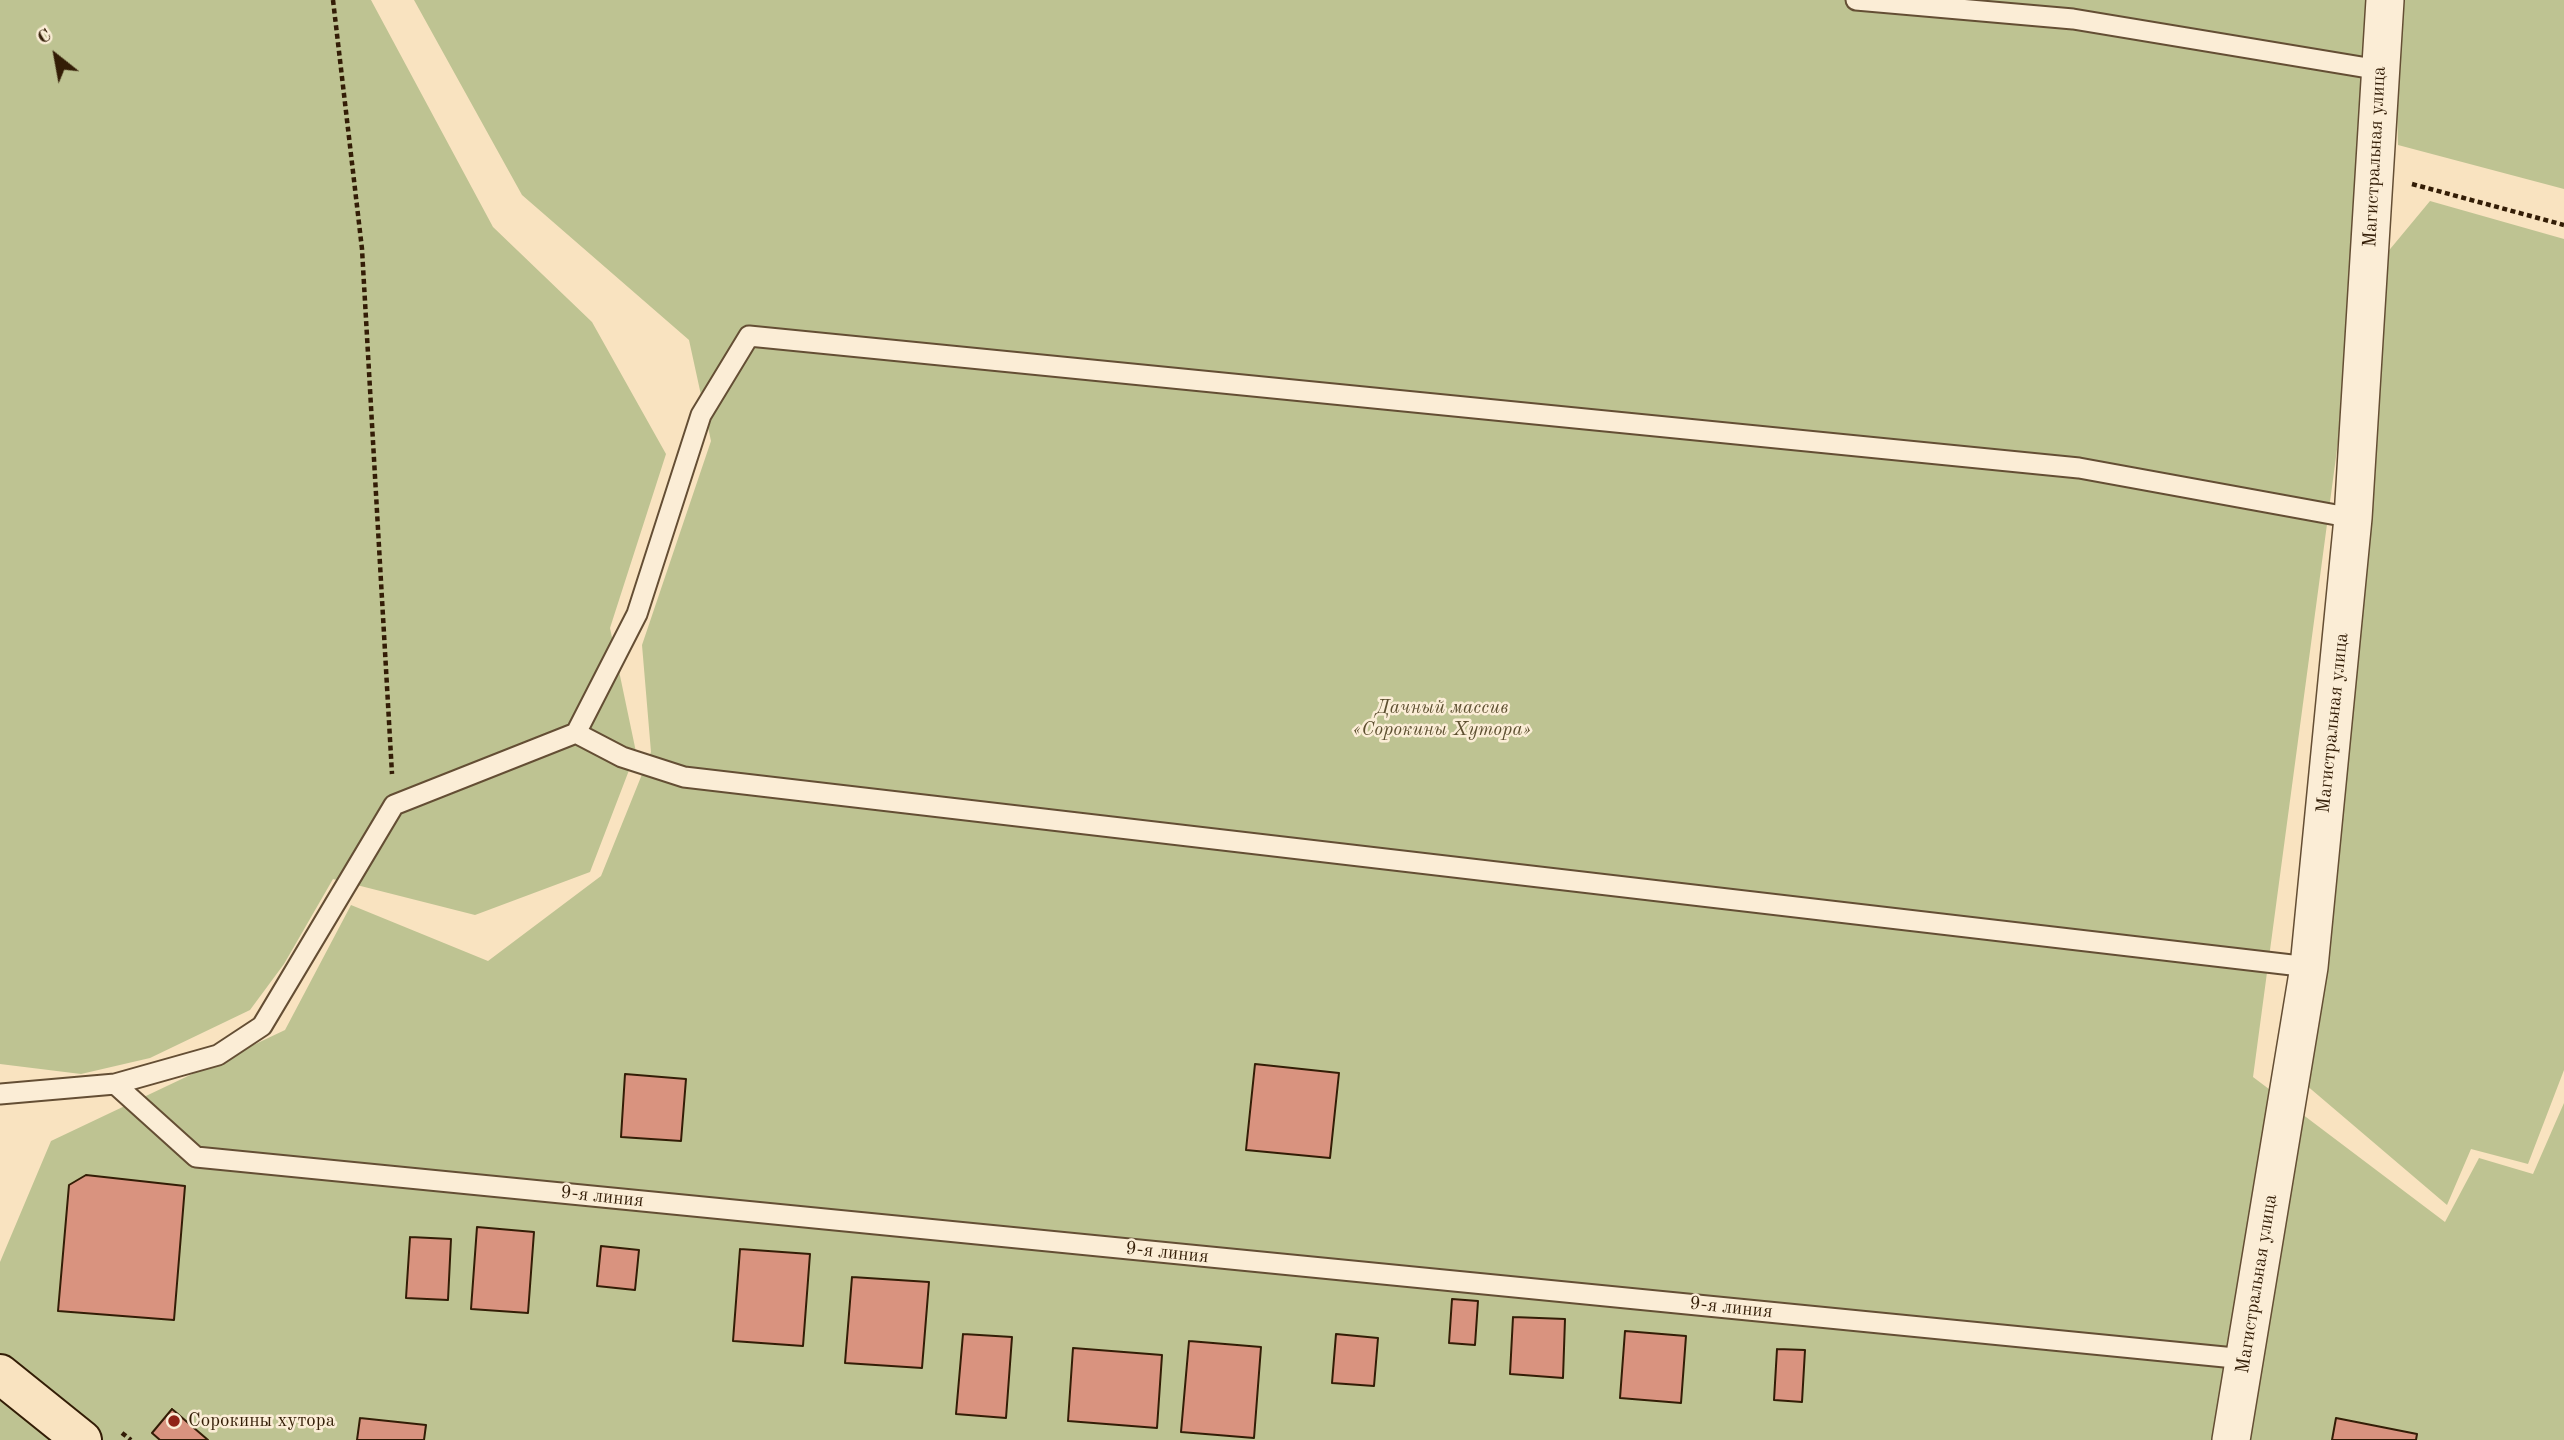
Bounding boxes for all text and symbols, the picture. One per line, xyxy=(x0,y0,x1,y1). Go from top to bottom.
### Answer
north arrow xyxy=(21,21,91,91)
text: С xyxy=(35,26,55,49)
street label: Магистральная улица xyxy=(2359,66,2391,248)
street label: Магистральная улица xyxy=(2312,632,2354,814)
park label: Дачный массив «Сорокины Хутора» xyxy=(1353,697,1531,741)
street label: 9-я линия xyxy=(559,1181,645,1213)
street label: Магистральная улица xyxy=(2232,1193,2282,1375)
street label: 9-я линия xyxy=(1124,1237,1210,1269)
street label: 9-я линия xyxy=(1688,1292,1774,1324)
place label: Сорокины хутора xyxy=(188,1410,335,1432)
marker: Сорокины хутора xyxy=(166,1413,182,1429)

